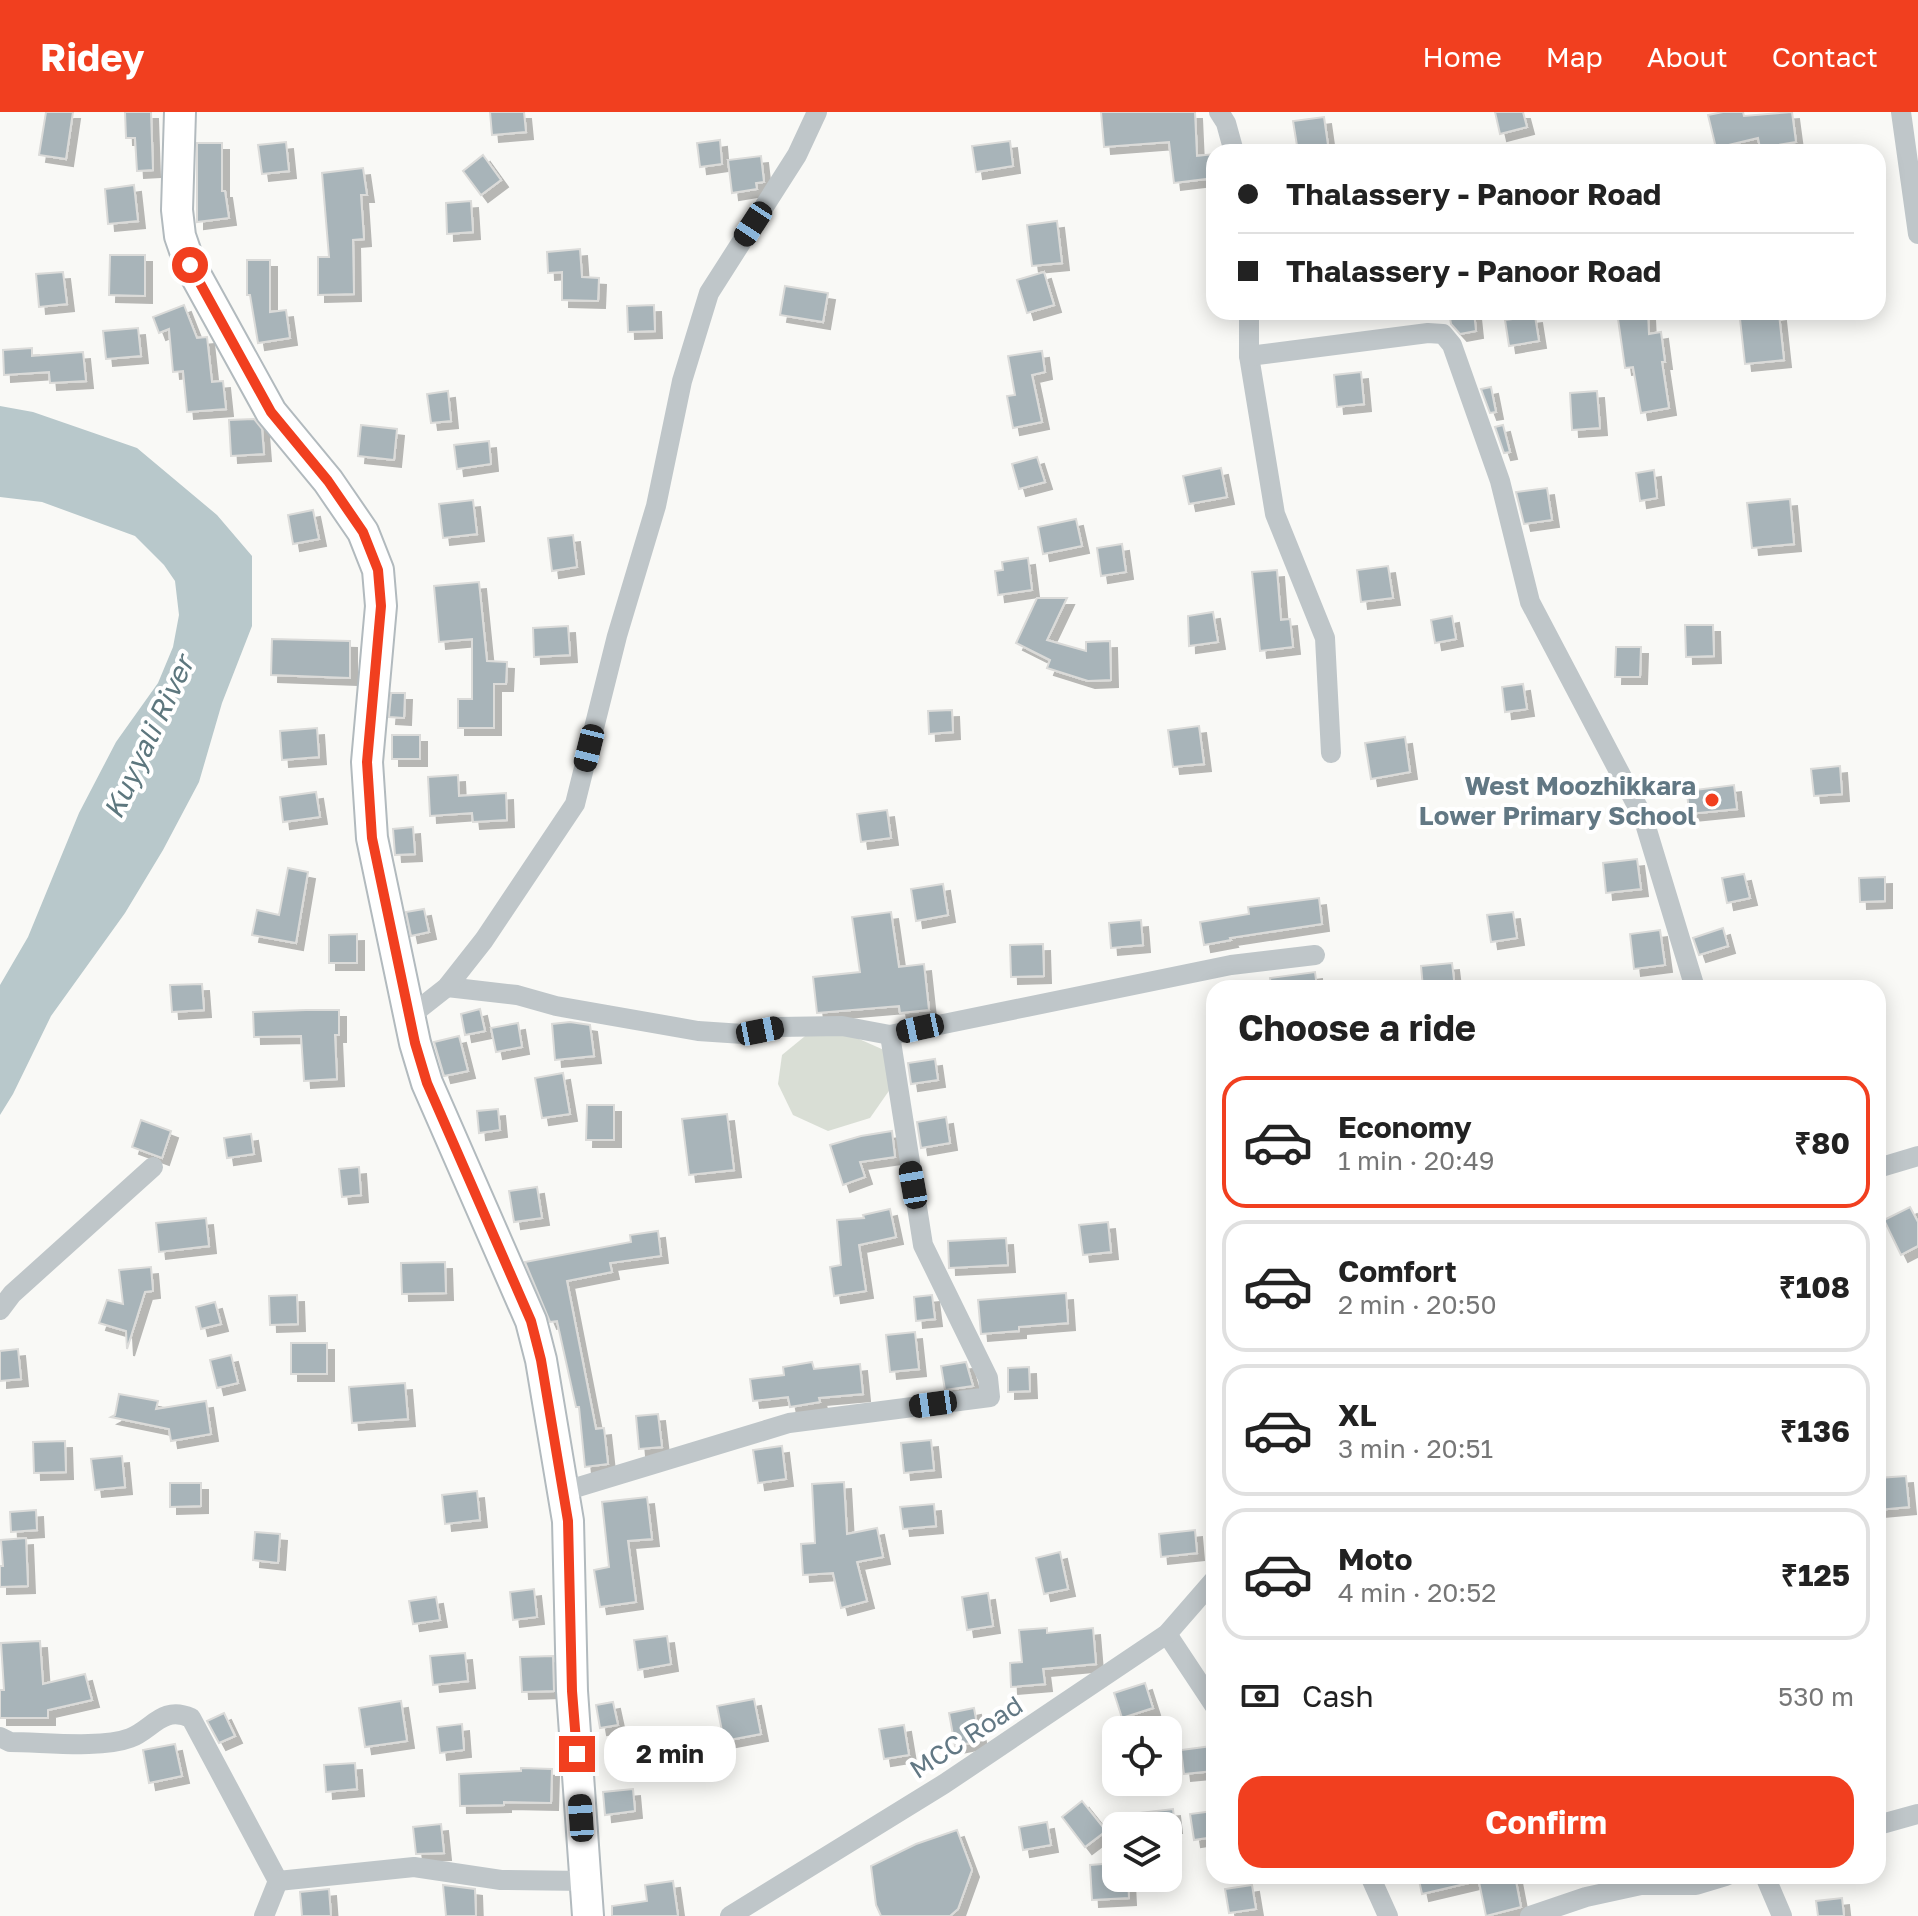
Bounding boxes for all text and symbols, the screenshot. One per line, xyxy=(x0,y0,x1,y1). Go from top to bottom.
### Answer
text: Ridey xyxy=(40,34,145,79)
text: Home xyxy=(1423,40,1502,73)
text: Map xyxy=(1546,40,1603,73)
text: About xyxy=(1647,40,1728,73)
text: Contact xyxy=(1772,40,1878,73)
text: Thalassery - Panoor Road xyxy=(1286,176,1661,212)
car xyxy=(730,197,776,251)
route start xyxy=(172,247,208,283)
text: Thalassery - Panoor Road xyxy=(1286,253,1661,289)
water label: Kuyyali River xyxy=(96,647,202,823)
car xyxy=(572,722,606,774)
place label: West Moozhikkara Lower Primary School xyxy=(1419,770,1696,831)
marker: West Moozhikkara Lower Primary School xyxy=(1703,791,1721,809)
text: Choose a ride xyxy=(1238,1006,1476,1049)
car xyxy=(894,1011,946,1045)
car xyxy=(734,1015,786,1047)
icon: car xyxy=(1242,1106,1314,1178)
text: Economy xyxy=(1338,1109,1472,1145)
text: ₹80 xyxy=(1794,1125,1850,1161)
text: 1 min · 20:49 xyxy=(1338,1145,1494,1176)
car xyxy=(897,1159,929,1211)
icon: car xyxy=(1242,1250,1314,1322)
text: Comfort xyxy=(1338,1253,1457,1289)
text: ₹108 xyxy=(1779,1269,1850,1305)
text: 2 min · 20:50 xyxy=(1338,1289,1497,1320)
car xyxy=(908,1389,958,1419)
icon: car xyxy=(1242,1394,1314,1466)
text: XL xyxy=(1338,1397,1377,1433)
text: ₹136 xyxy=(1780,1413,1850,1449)
text: 3 min · 20:51 xyxy=(1338,1433,1493,1464)
icon: car xyxy=(1242,1538,1314,1610)
text: Moto xyxy=(1338,1541,1413,1577)
text: ₹125 xyxy=(1781,1557,1850,1593)
text: 4 min · 20:52 xyxy=(1338,1577,1496,1608)
icon: cash xyxy=(1238,1674,1282,1718)
text: Cash xyxy=(1302,1678,1374,1714)
text: 530 m xyxy=(1778,1681,1854,1712)
street label: MCC Road xyxy=(904,1689,1028,1785)
map controls xyxy=(1102,1716,1182,1892)
button: locate xyxy=(1102,1716,1182,1796)
callout: 2 min xyxy=(605,1726,737,1782)
route end xyxy=(559,1736,595,1772)
text: 2 min xyxy=(636,1738,704,1769)
button: Confirm xyxy=(1238,1776,1854,1868)
car xyxy=(567,1793,595,1843)
button: layers xyxy=(1102,1812,1182,1892)

